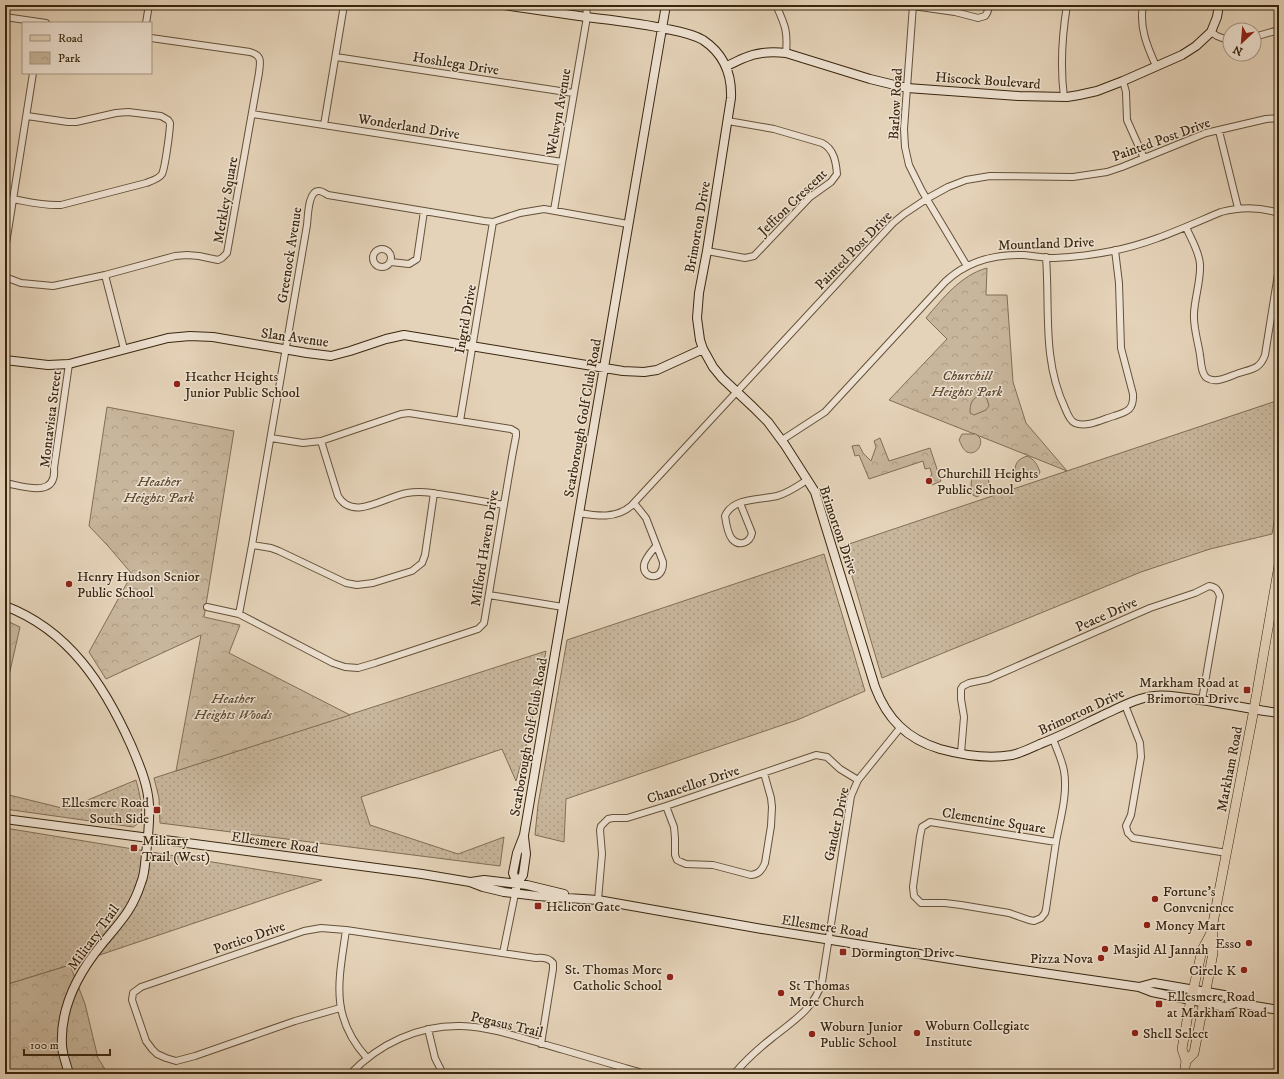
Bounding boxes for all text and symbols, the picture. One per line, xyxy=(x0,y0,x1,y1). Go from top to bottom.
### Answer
legend xyxy=(22,22,152,74)
north arrow xyxy=(1222,22,1262,62)
text: Road xyxy=(58,31,83,46)
text: N xyxy=(1231,42,1245,58)
street label: Hoshlega Drive xyxy=(411,48,501,80)
text: Park xyxy=(58,51,80,66)
street label: Welwyn Avenue xyxy=(542,67,576,158)
street label: Barlow Road xyxy=(885,68,907,140)
street label: Hiscock Boulevard xyxy=(935,68,1041,94)
street label: Wonderland Drive xyxy=(356,110,461,144)
street label: Painted Post Drive xyxy=(1110,114,1213,166)
street label: Merkley Square xyxy=(209,155,243,245)
street label: Jeffton Crescent xyxy=(753,165,831,241)
street label: Brimorton Drive xyxy=(681,180,715,274)
street label: Greenock Avenue xyxy=(274,206,306,304)
street label: Painted Post Drive xyxy=(811,207,896,294)
street label: Mountland Drive xyxy=(998,233,1095,255)
street label: Ingrid Drive xyxy=(451,283,481,355)
street label: Slan Avenue xyxy=(260,324,330,352)
street label: Scarborough Golf Club Road xyxy=(560,337,606,499)
park label: Churchill Heights Park xyxy=(931,367,1003,401)
place label: Heather Heights Junior Public School xyxy=(183,368,300,402)
street label: Montavista Street xyxy=(36,369,66,469)
marker: Heather Heights Junior Public School xyxy=(172,379,182,389)
place label: Churchill Heights Public School xyxy=(937,465,1038,499)
park label: Heather Heights Park xyxy=(123,473,195,507)
marker: Churchill Heights Public School xyxy=(924,476,934,486)
street label: Brimorton Drive xyxy=(814,484,862,577)
street label: Milford Haven Drive xyxy=(467,488,503,608)
place label: Henry Hudson Senior Public School xyxy=(77,568,200,602)
marker: Henry Hudson Senior Public School xyxy=(64,579,74,589)
street label: Peace Drive xyxy=(1073,593,1140,636)
street label: Scarborough Golf Club Road xyxy=(506,656,552,818)
place label: Markham Road at Brimorton Drive xyxy=(1139,674,1240,708)
street label: Brimorton Drive xyxy=(1036,684,1127,740)
marker: Markham Road at Brimorton Drive xyxy=(1242,685,1252,695)
park label: Heather Heights Woods xyxy=(193,690,273,724)
street label: Markham Road xyxy=(1213,725,1247,813)
street label: Chancellor Drive xyxy=(645,761,742,808)
street label: Gander Drive xyxy=(820,785,854,863)
place label: Ellesmere Road South Side xyxy=(61,794,149,828)
street label: Clementine Square xyxy=(941,804,1047,838)
marker: Ellesmere Road South Side xyxy=(152,805,162,815)
street label: Ellesmere Road xyxy=(230,828,320,858)
place label: Military Trail (West) xyxy=(142,832,210,866)
marker: Military Trail (West) xyxy=(129,843,139,853)
place label: Fortune's Convenience xyxy=(1163,883,1234,917)
marker: Fortune's Convenience xyxy=(1150,894,1160,904)
place label: Helicon Gate xyxy=(546,898,621,916)
street label: Military Trail xyxy=(64,900,124,974)
marker: Helicon Gate xyxy=(533,901,543,911)
street label: Ellesmere Road xyxy=(780,911,870,943)
street label: Portico Drive xyxy=(211,917,288,959)
place label: Money Mart xyxy=(1155,917,1226,935)
marker: Money Mart xyxy=(1142,920,1152,930)
place label: Esso xyxy=(1215,935,1241,953)
marker: Esso xyxy=(1244,938,1254,948)
place label: Masjid Al Jannah xyxy=(1113,941,1209,959)
place label: Dormington Drive xyxy=(851,944,955,962)
marker: Masjid Al Jannah xyxy=(1100,944,1110,954)
marker: Dormington Drive xyxy=(838,947,848,957)
place label: Pizza Nova xyxy=(1030,950,1093,968)
marker: Pizza Nova xyxy=(1096,953,1106,963)
place label: St. Thomas More Catholic School xyxy=(565,961,663,995)
place label: Circle K xyxy=(1189,962,1236,980)
marker: Circle K xyxy=(1239,965,1249,975)
marker: St. Thomas More Catholic School xyxy=(665,972,675,982)
place label: St Thomas More Church xyxy=(789,977,865,1011)
marker: St Thomas More Church xyxy=(776,988,786,998)
place label: Ellesmere Road at Markham Road xyxy=(1167,988,1267,1022)
marker: Ellesmere Road at Markham Road xyxy=(1154,999,1164,1009)
street label: Pegasus Trail xyxy=(469,1008,546,1042)
place label: Woburn Collegiate Institute xyxy=(924,1017,1030,1051)
place label: Woburn Junior Public School xyxy=(819,1018,904,1052)
place label: Shell Select xyxy=(1143,1025,1209,1043)
marker: Woburn Collegiate Institute xyxy=(912,1028,922,1038)
marker: Shell Select xyxy=(1130,1028,1140,1038)
marker: Woburn Junior Public School xyxy=(807,1029,817,1039)
scale bar xyxy=(24,1031,110,1057)
text: 100 m xyxy=(30,1038,59,1053)

